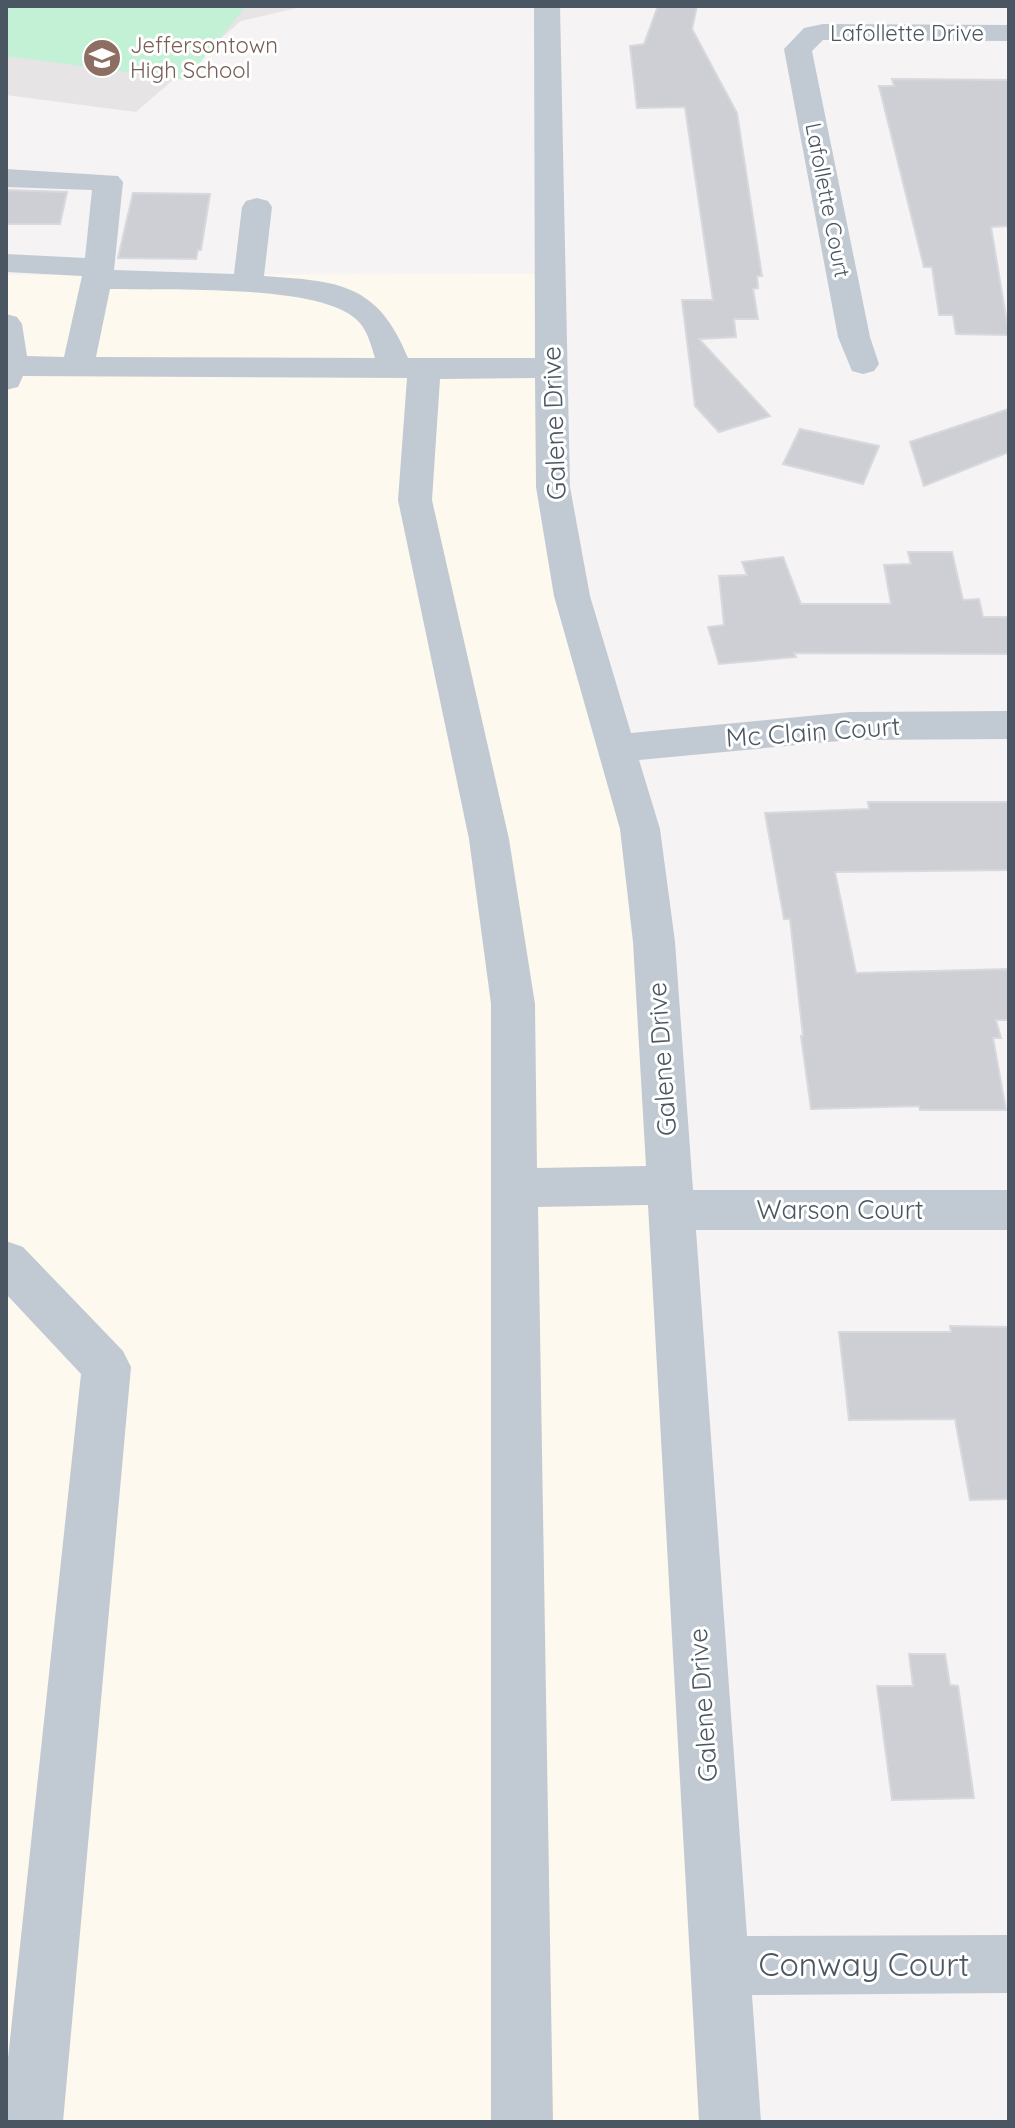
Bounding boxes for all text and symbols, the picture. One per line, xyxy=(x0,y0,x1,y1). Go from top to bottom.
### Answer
street label: Lafollette Drive xyxy=(830,19,984,47)
place label: Jeffersontown High School xyxy=(130,31,278,84)
school or university icon: Jeffersontown High School xyxy=(81,37,123,79)
street label: Lafollette Court xyxy=(799,120,857,280)
street label: Galene Drive xyxy=(534,345,573,501)
street label: Mc Clain Court xyxy=(725,709,901,754)
street label: Galene Drive xyxy=(640,981,683,1137)
street label: Warson Court xyxy=(757,1193,923,1226)
street label: Galene Drive xyxy=(681,1627,724,1783)
street label: Conway Court xyxy=(759,1944,969,1984)

